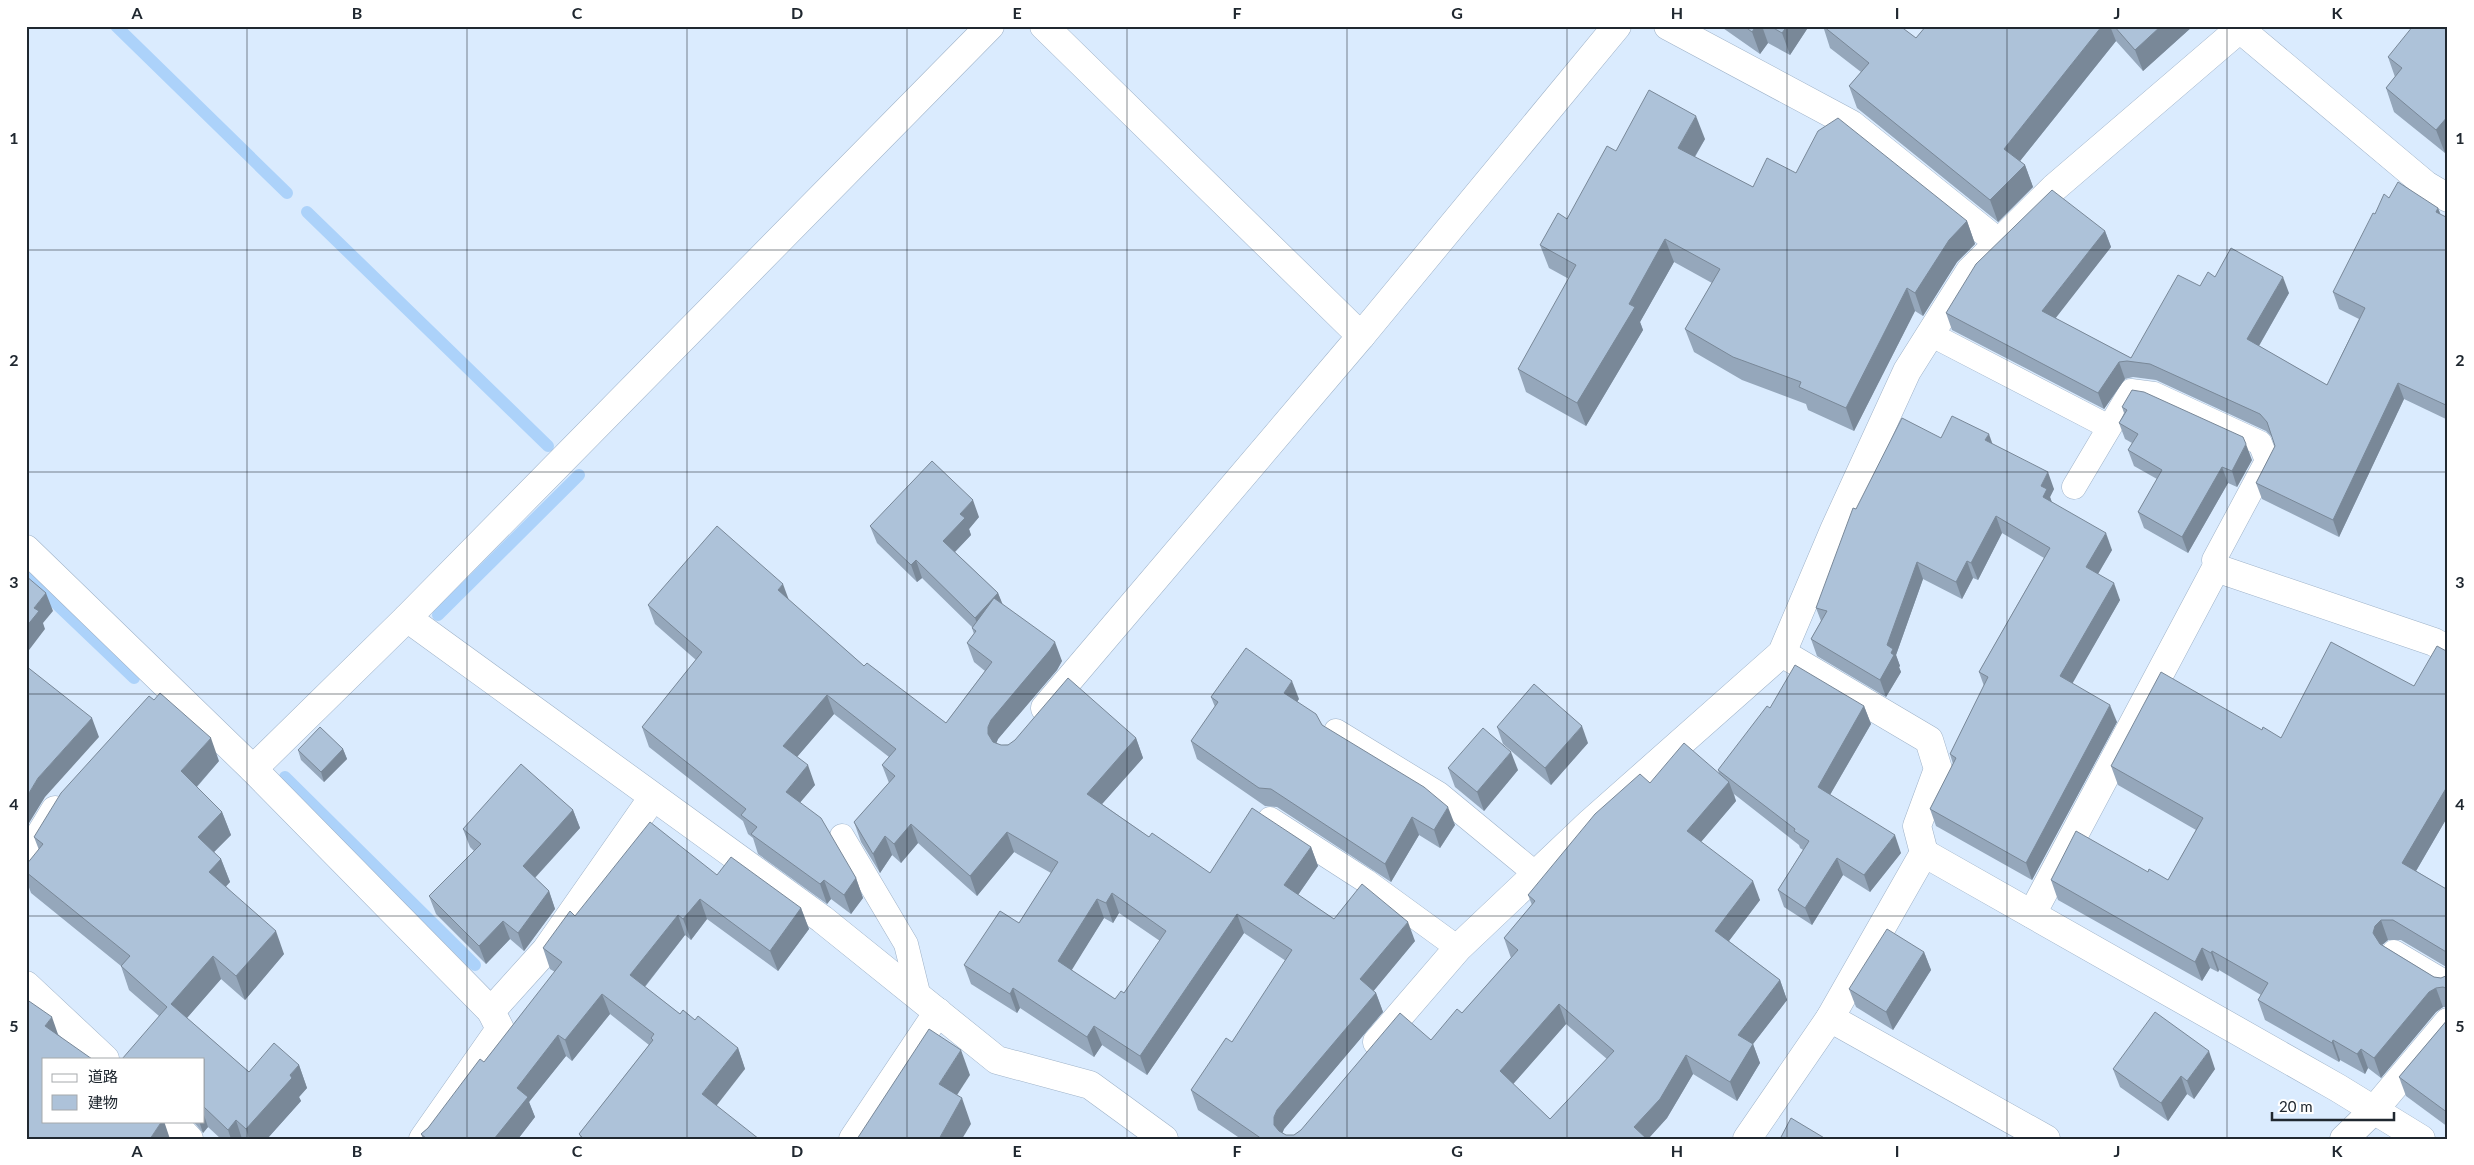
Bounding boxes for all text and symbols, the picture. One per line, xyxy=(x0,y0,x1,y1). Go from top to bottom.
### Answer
text: A xyxy=(130,3,143,22)
text: B xyxy=(352,3,362,22)
text: C xyxy=(572,3,583,22)
text: D xyxy=(791,3,803,22)
text: E xyxy=(1012,3,1022,22)
text: F xyxy=(1232,3,1242,22)
text: G xyxy=(1451,3,1463,22)
text: H xyxy=(1671,3,1683,22)
text: I xyxy=(1895,3,1899,22)
text: J xyxy=(2114,3,2120,22)
text: K xyxy=(2332,3,2344,22)
text: 1 xyxy=(9,128,19,147)
text: 1 xyxy=(2455,128,2465,147)
text: 2 xyxy=(9,350,19,369)
text: 2 xyxy=(2455,350,2465,369)
text: 3 xyxy=(9,572,19,591)
text: 3 xyxy=(2455,572,2465,591)
text: 4 xyxy=(9,794,19,813)
text: 4 xyxy=(2455,794,2465,813)
text: 5 xyxy=(9,1016,19,1035)
text: 5 xyxy=(2455,1016,2465,1035)
legend xyxy=(42,1058,205,1122)
text: 道路 xyxy=(88,1067,118,1085)
scale bar xyxy=(2272,1090,2394,1122)
text: 建物 xyxy=(88,1093,118,1111)
text: 20 m xyxy=(2279,1097,2313,1115)
text: A xyxy=(130,1141,143,1160)
text: B xyxy=(352,1141,362,1160)
text: C xyxy=(572,1141,583,1160)
text: D xyxy=(791,1141,803,1160)
text: E xyxy=(1012,1141,1022,1160)
text: F xyxy=(1232,1141,1242,1160)
text: G xyxy=(1451,1141,1463,1160)
text: H xyxy=(1671,1141,1683,1160)
text: I xyxy=(1895,1141,1899,1160)
text: J xyxy=(2114,1141,2120,1160)
text: K xyxy=(2332,1141,2344,1160)

